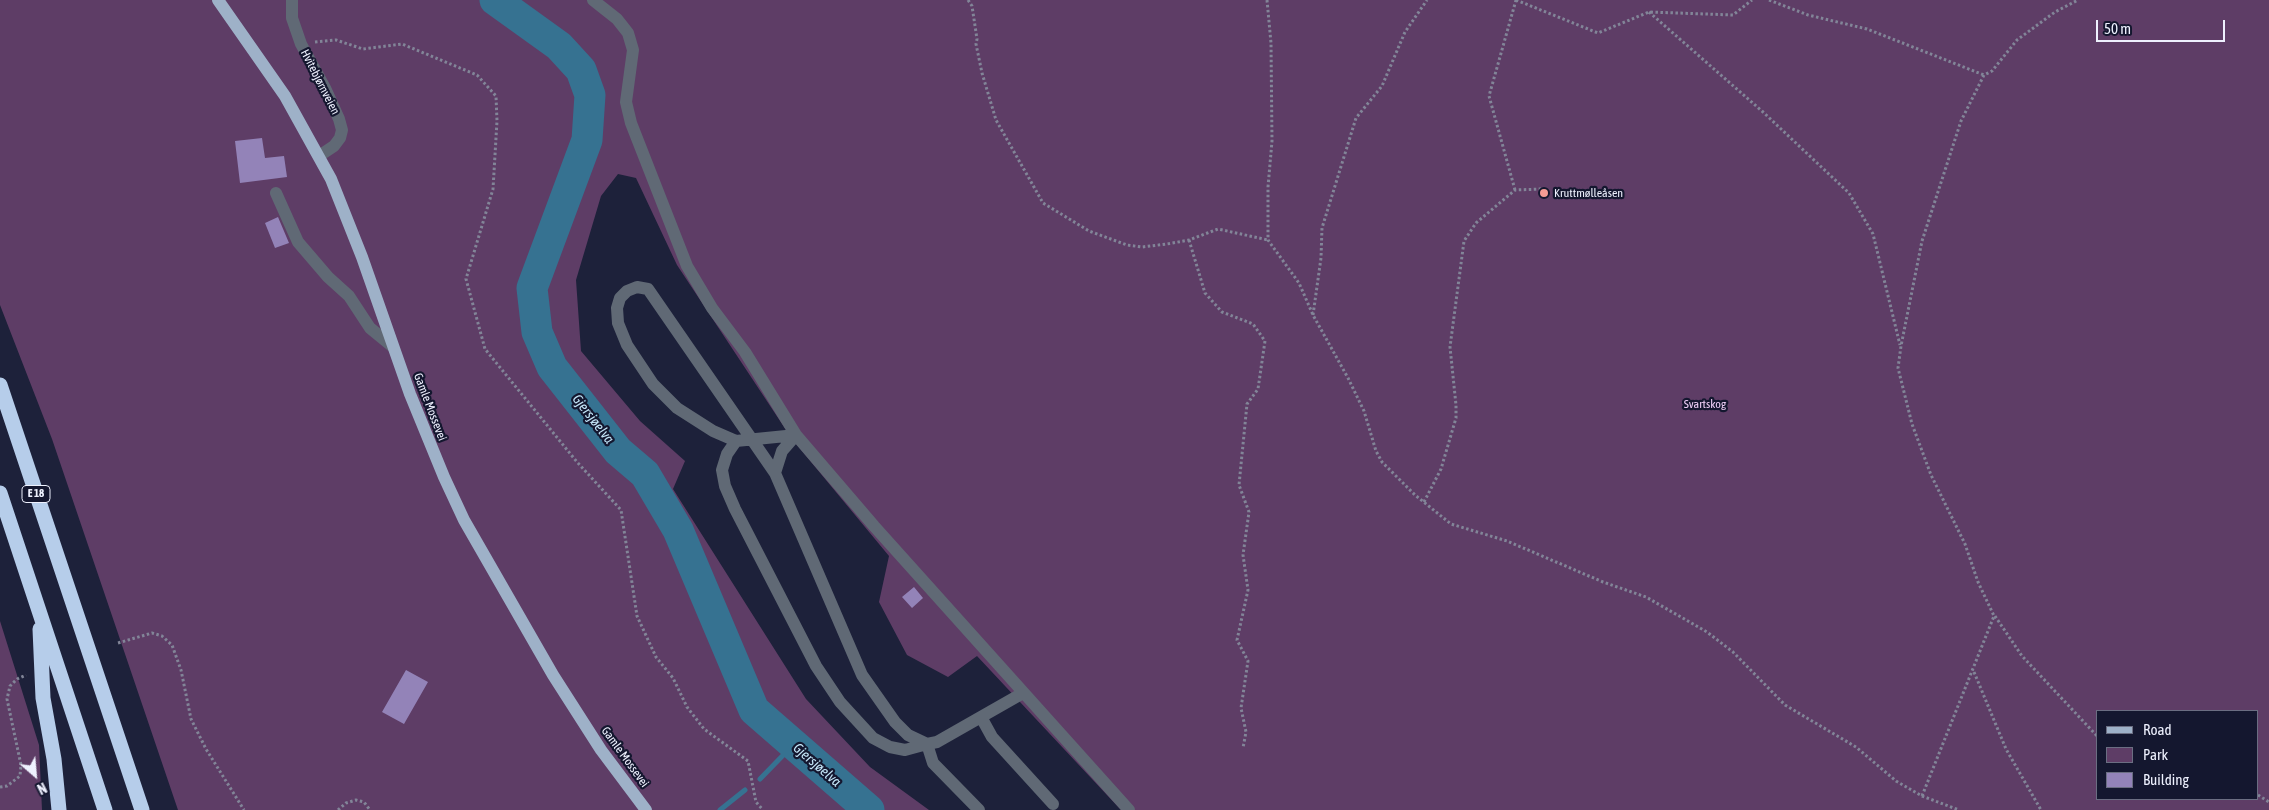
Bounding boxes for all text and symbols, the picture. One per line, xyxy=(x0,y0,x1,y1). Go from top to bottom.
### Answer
scale bar xyxy=(2099,10,2228,42)
text: 50 m xyxy=(2104,20,2131,37)
street label: Hvitebjørnveien xyxy=(297,47,343,117)
place label: Kruttmølleåsen xyxy=(1554,186,1623,200)
marker: Kruttmølleåsen xyxy=(1538,187,1550,199)
street label: Gamle Mossevei xyxy=(411,371,449,443)
water label: Gjersjøelva xyxy=(569,391,617,447)
park label: Svartskog xyxy=(1684,397,1726,411)
road number: E 18 xyxy=(22,486,50,502)
legend xyxy=(2096,710,2259,800)
text: Road xyxy=(2143,721,2172,738)
street label: Gamle Mossevei xyxy=(598,724,652,790)
water label: Gjersjøelva xyxy=(790,740,844,790)
text: Park xyxy=(2143,746,2168,763)
north arrow xyxy=(10,750,60,800)
text: Building xyxy=(2143,771,2189,788)
text: N xyxy=(35,779,49,797)

